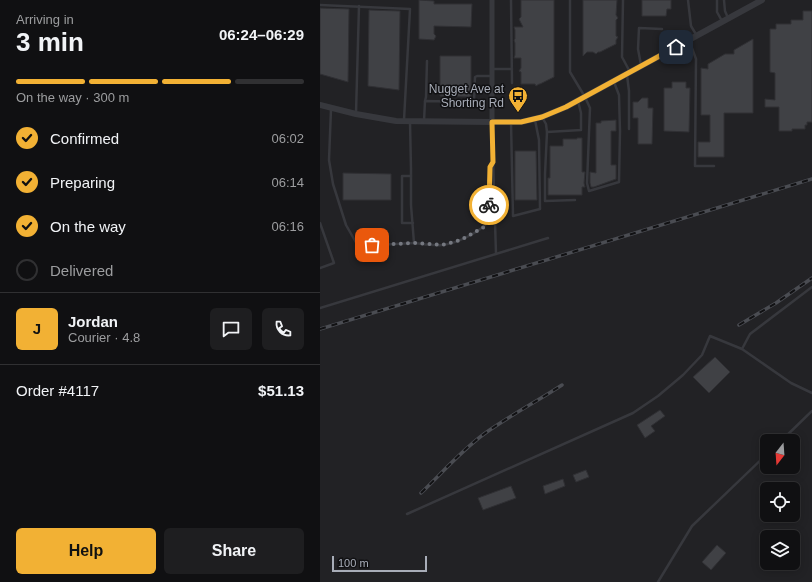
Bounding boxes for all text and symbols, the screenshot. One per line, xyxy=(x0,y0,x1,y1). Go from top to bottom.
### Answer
text: Arriving in xyxy=(16,12,74,27)
text: 06:24–06:29 xyxy=(219,26,304,43)
text: 3 min xyxy=(16,27,84,57)
pin xyxy=(659,30,693,64)
icon: home xyxy=(665,36,687,58)
place label: Nugget Ave at Shorting Rd xyxy=(429,82,505,110)
bus stop icon: Nugget Ave at Shorting Rd xyxy=(507,85,529,113)
text: On the way · 300 m xyxy=(16,90,129,105)
icon: check xyxy=(16,127,38,149)
text: Confirmed xyxy=(50,130,119,147)
text: 06:02 xyxy=(271,131,304,146)
icon: check xyxy=(16,171,38,193)
text: Preparing xyxy=(50,174,115,191)
text: 06:14 xyxy=(271,175,304,190)
courier xyxy=(469,185,509,225)
icon: bike xyxy=(478,194,500,216)
icon: check xyxy=(16,215,38,237)
text: On the way xyxy=(50,218,126,235)
text: 06:16 xyxy=(271,219,304,234)
pin xyxy=(355,228,389,262)
icon: bag xyxy=(361,234,383,256)
text: Delivered xyxy=(50,262,113,279)
button: chat xyxy=(210,308,252,350)
button: phone xyxy=(262,308,304,350)
text: Jordan xyxy=(68,313,118,330)
text: J xyxy=(33,320,41,337)
text: Courier · 4.8 xyxy=(68,330,140,345)
text: Order #4117 xyxy=(16,382,99,399)
text: $51.13 xyxy=(258,382,304,399)
north arrow xyxy=(760,434,800,474)
map controls xyxy=(760,434,800,570)
button: locate xyxy=(760,482,800,522)
button: Help xyxy=(16,528,156,574)
button: Share xyxy=(164,528,304,574)
button: layers xyxy=(760,530,800,570)
scale bar xyxy=(332,554,427,573)
text: 100 m xyxy=(338,557,369,569)

